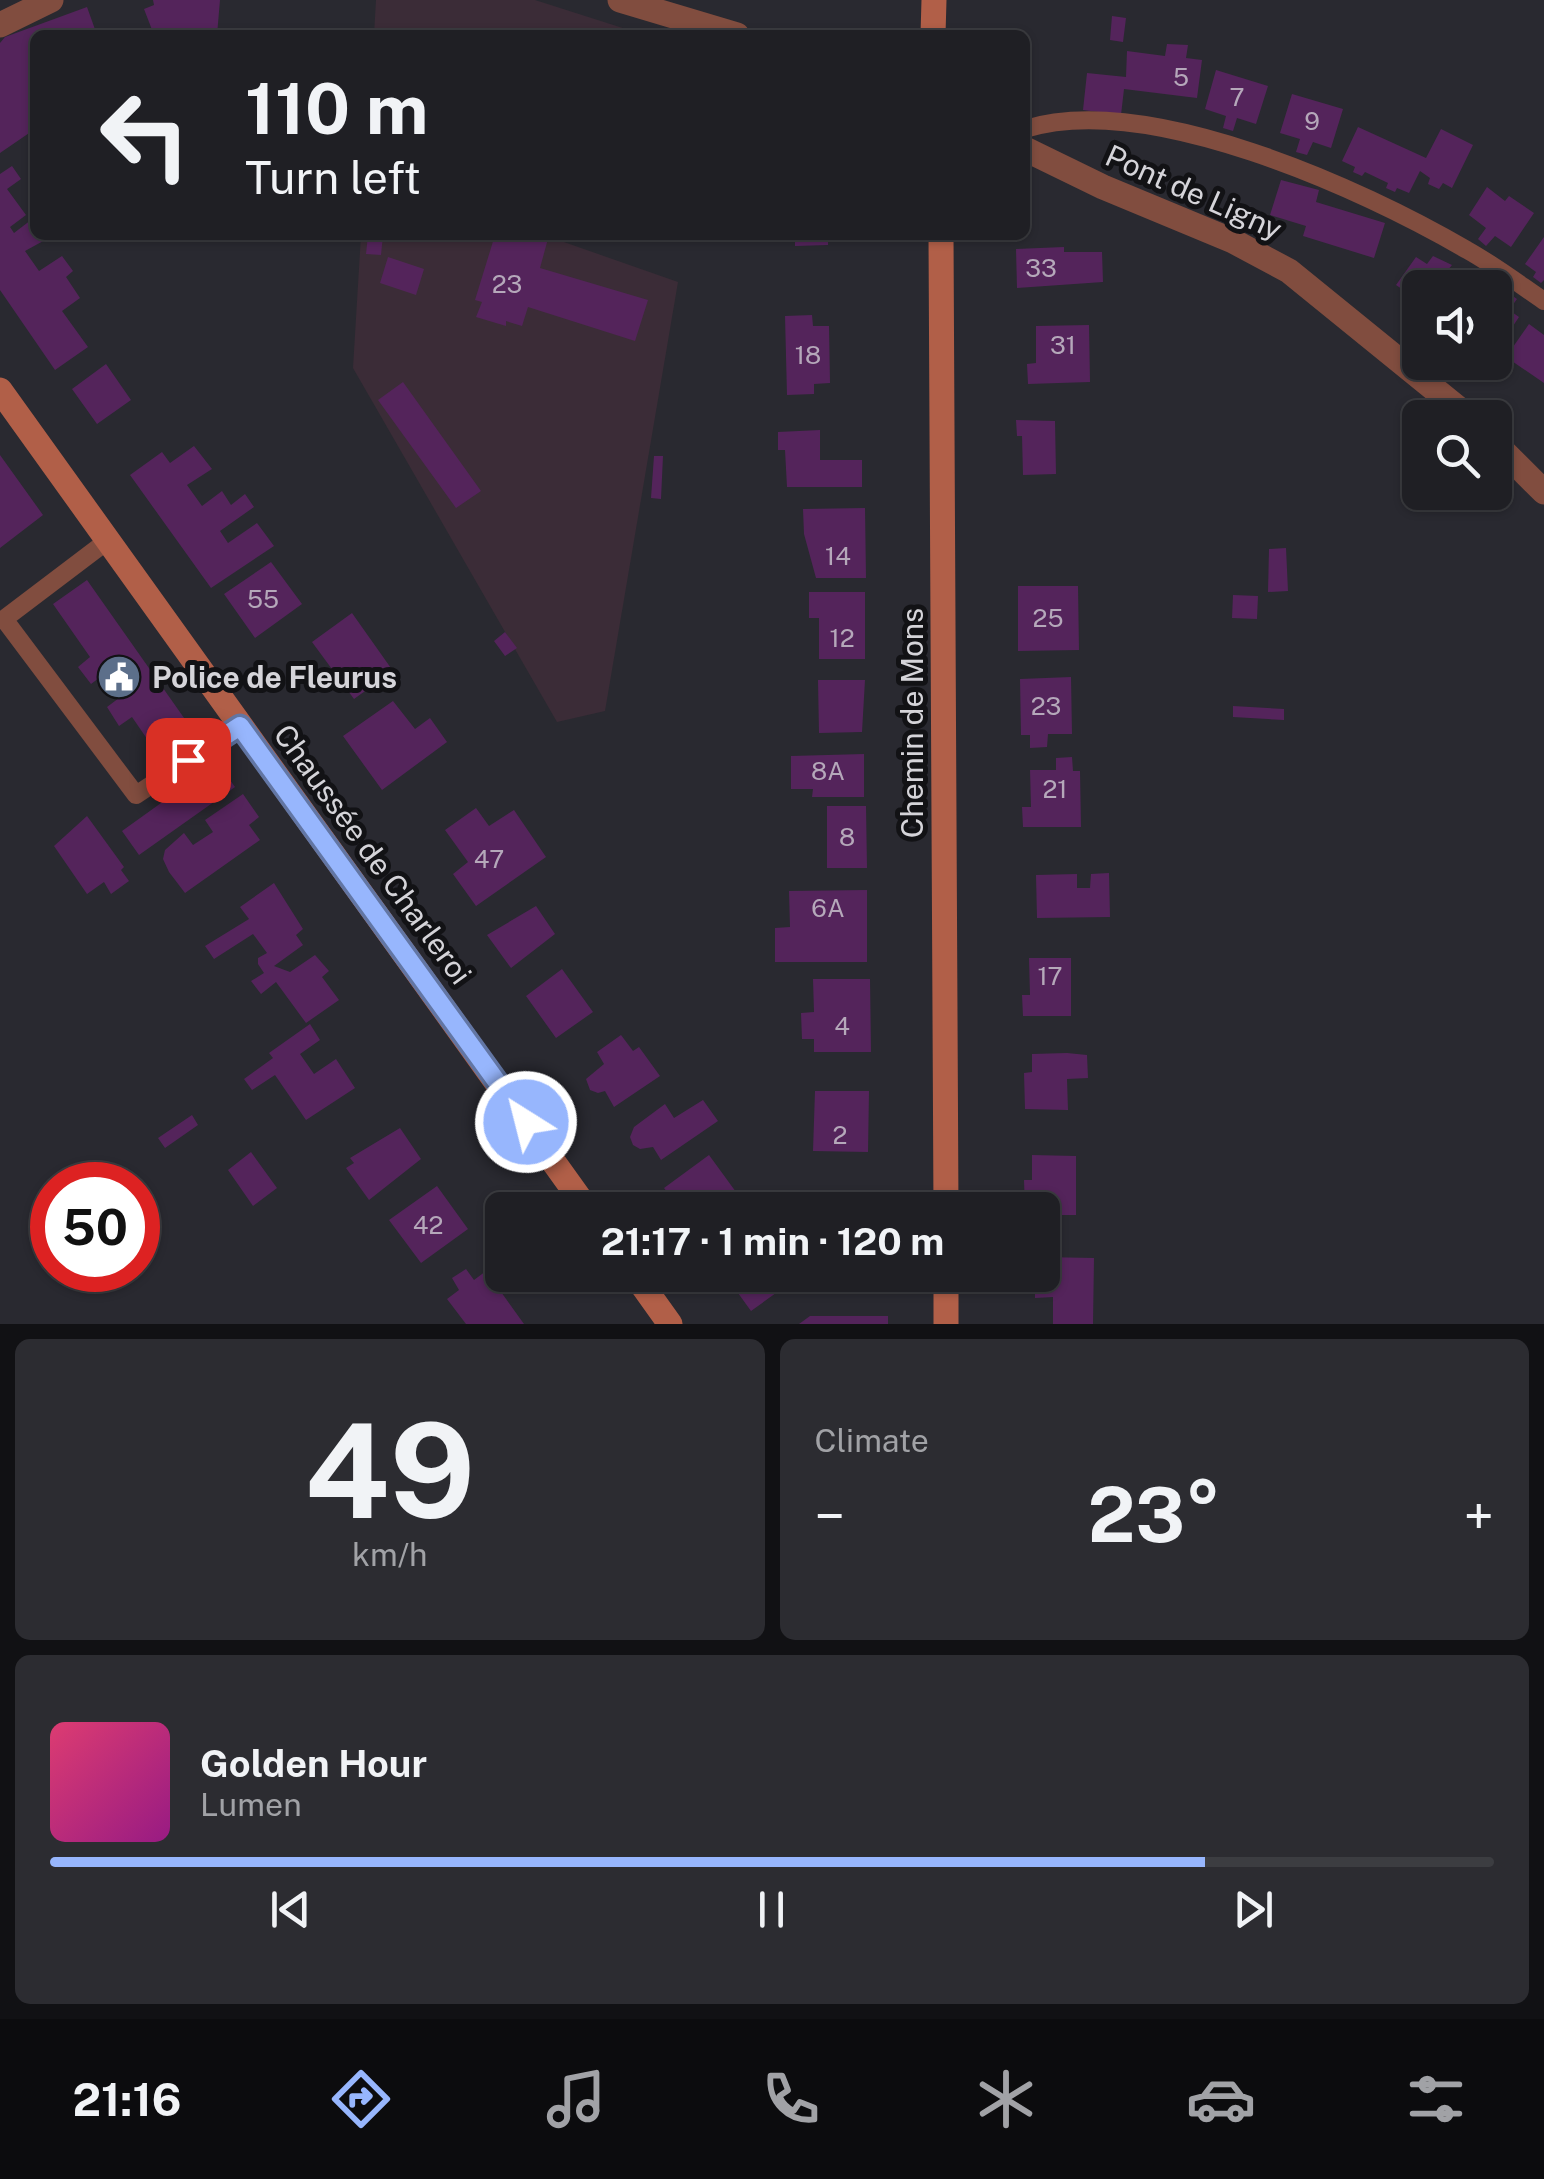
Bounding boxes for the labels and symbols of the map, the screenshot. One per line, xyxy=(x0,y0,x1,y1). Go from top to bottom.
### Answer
house number: 5 xyxy=(1173,62,1189,92)
house number: 7 xyxy=(1229,82,1245,112)
house number: 9 xyxy=(1304,106,1320,136)
street label: Pont de Ligny xyxy=(1100,137,1288,247)
house number: 33 xyxy=(1025,253,1057,283)
house number: 23 xyxy=(492,269,522,299)
house number: 31 xyxy=(1050,330,1076,360)
house number: 18 xyxy=(795,340,821,370)
house number: 14 xyxy=(825,541,851,571)
house number: 55 xyxy=(247,584,279,614)
house number: 25 xyxy=(1033,603,1063,633)
street label: Chemin de Mons xyxy=(894,608,930,838)
house number: 12 xyxy=(829,623,855,653)
public building icon: Police de Fleurus xyxy=(96,654,142,700)
place label: Police de Fleurus xyxy=(152,659,397,695)
house number: 23 xyxy=(1031,691,1061,721)
street label: Chaussée de Charleroi xyxy=(267,717,479,991)
pin xyxy=(146,718,231,803)
house number: 8A xyxy=(811,756,845,786)
house number: 21 xyxy=(1042,774,1068,804)
house number: 8 xyxy=(839,822,855,852)
house number: 47 xyxy=(474,844,504,874)
house number: 6A xyxy=(811,893,845,923)
house number: 17 xyxy=(1037,961,1063,991)
house number: 4 xyxy=(834,1011,850,1041)
position arrow xyxy=(474,1070,578,1174)
house number: 2 xyxy=(833,1120,847,1150)
speed limit sign: 50 xyxy=(30,1162,160,1292)
house number: 42 xyxy=(413,1210,443,1240)

